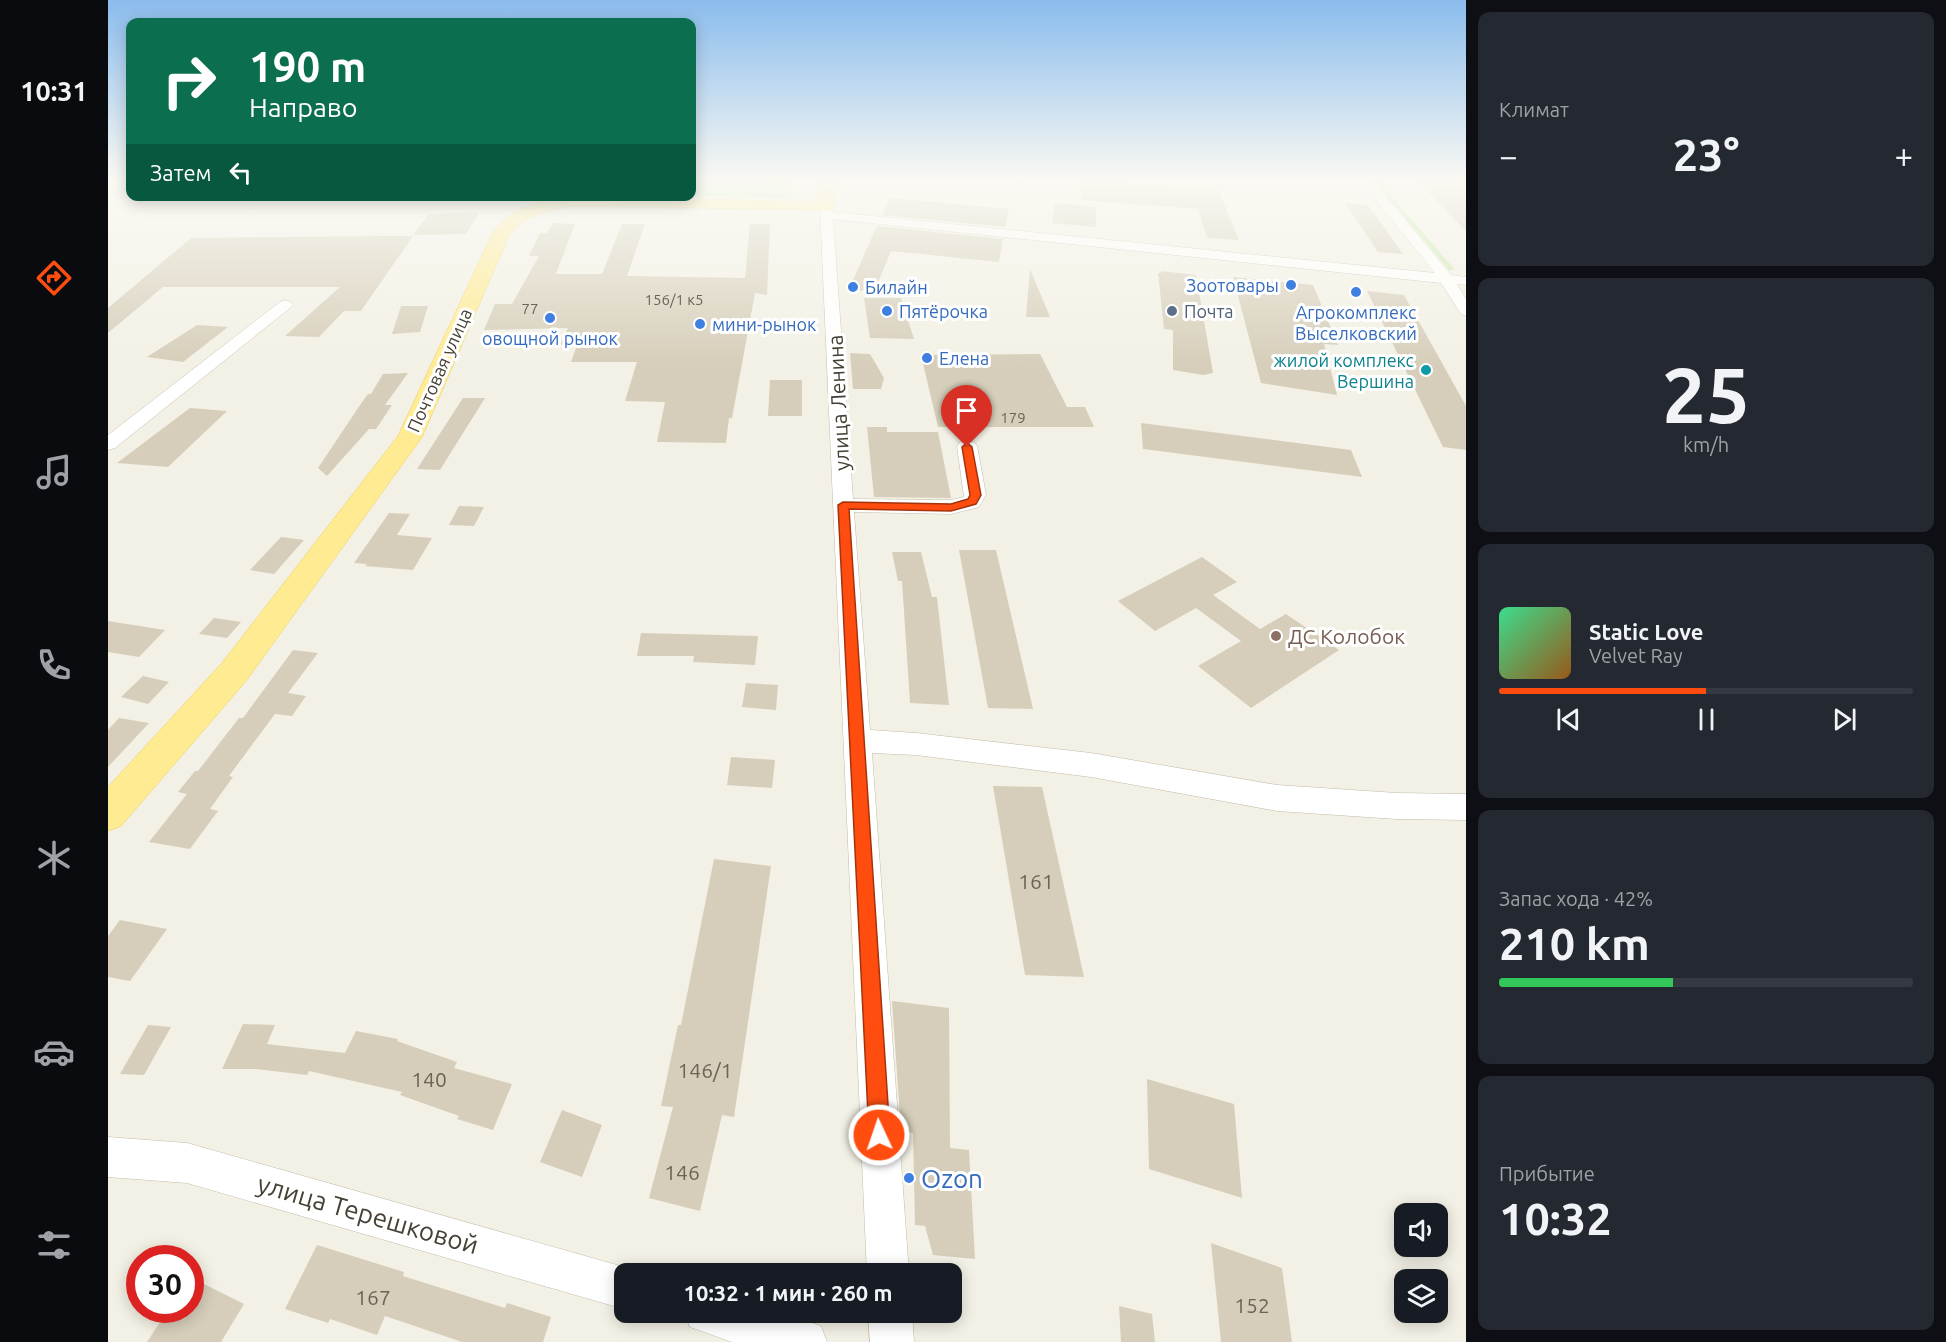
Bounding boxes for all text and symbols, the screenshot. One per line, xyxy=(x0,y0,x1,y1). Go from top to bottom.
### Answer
icon: right xyxy=(150,42,228,120)
text: 190 m xyxy=(249,43,366,90)
text: 10:31 xyxy=(20,76,88,106)
text: Направо xyxy=(249,92,358,122)
text: Климат xyxy=(1499,98,1569,121)
text: 23° xyxy=(1673,129,1739,180)
text: − xyxy=(1499,137,1518,174)
text: + xyxy=(1894,137,1913,174)
icon: left xyxy=(224,156,257,189)
text: Затем xyxy=(150,160,212,185)
icon: directions xyxy=(33,257,75,299)
place label: Зоотовары xyxy=(1186,275,1279,295)
place label: Билайн xyxy=(865,277,928,297)
marker: Зоотовары xyxy=(1284,278,1298,292)
marker: Билайн xyxy=(846,280,860,294)
marker: Агрокомплекс Выселковский xyxy=(1349,285,1363,299)
house number: 156/1 к5 xyxy=(645,291,703,308)
house number: 77 xyxy=(522,300,538,317)
place label: Пятёрочка xyxy=(899,301,988,321)
place label: Почта xyxy=(1184,301,1234,321)
place label: Агрокомплекс Выселковский xyxy=(1295,302,1417,343)
marker: Пятёрочка xyxy=(880,304,894,318)
marker: Почта xyxy=(1165,304,1179,318)
street label: Почтовая улица xyxy=(403,305,475,435)
marker: овощной рынок xyxy=(543,311,557,325)
place label: мини-рынок xyxy=(712,314,816,334)
marker: мини-рынок xyxy=(693,317,707,331)
place label: овощной рынок xyxy=(482,328,618,348)
street label: улица Ленина xyxy=(822,334,854,472)
place label: Елена xyxy=(939,348,989,368)
place label: жилой комплекс Вершина xyxy=(1273,350,1414,391)
text: 25 xyxy=(1662,350,1750,438)
marker: Елена xyxy=(920,351,934,365)
marker: жилой комплекс Вершина xyxy=(1419,363,1433,377)
pin xyxy=(941,385,992,447)
icon: arrive xyxy=(950,394,983,427)
house number: 179 xyxy=(1000,409,1026,426)
text: km/h xyxy=(1683,433,1729,456)
icon: music xyxy=(33,451,75,493)
text: Static Love xyxy=(1589,619,1704,644)
place label: ДС Колобок xyxy=(1288,624,1405,648)
marker: ДС Колобок xyxy=(1269,629,1283,643)
icon: phone xyxy=(33,644,75,686)
text: Velvet Ray xyxy=(1589,644,1683,667)
icon: previous xyxy=(1552,703,1585,736)
icon: pause xyxy=(1690,703,1723,736)
icon: next xyxy=(1828,703,1861,736)
icon: climate xyxy=(33,837,75,879)
house number: 161 xyxy=(1018,869,1054,893)
text: Запас хода · 42% xyxy=(1499,887,1653,910)
text: 210 km xyxy=(1499,918,1650,969)
icon: car xyxy=(33,1031,75,1073)
house number: 146/1 xyxy=(677,1058,733,1082)
house number: 140 xyxy=(411,1067,447,1091)
position arrow xyxy=(847,1103,911,1167)
house number: 146 xyxy=(664,1160,700,1184)
text: Прибытие xyxy=(1499,1162,1595,1185)
place label: Ozon xyxy=(921,1164,983,1193)
street label: улица Терешковой xyxy=(254,1169,482,1259)
marker: Ozon xyxy=(902,1171,916,1185)
text: 10:32 xyxy=(1499,1193,1612,1244)
map controls xyxy=(1394,1203,1448,1323)
button: sound xyxy=(1394,1203,1448,1257)
icon: filters xyxy=(33,1224,75,1266)
speed limit sign: 30 xyxy=(126,1245,204,1323)
button: layers xyxy=(1394,1269,1448,1323)
text: 10:32 · 1 мин · 260 m xyxy=(684,1280,892,1305)
house number: 167 xyxy=(355,1285,391,1309)
house number: 152 xyxy=(1234,1293,1270,1317)

